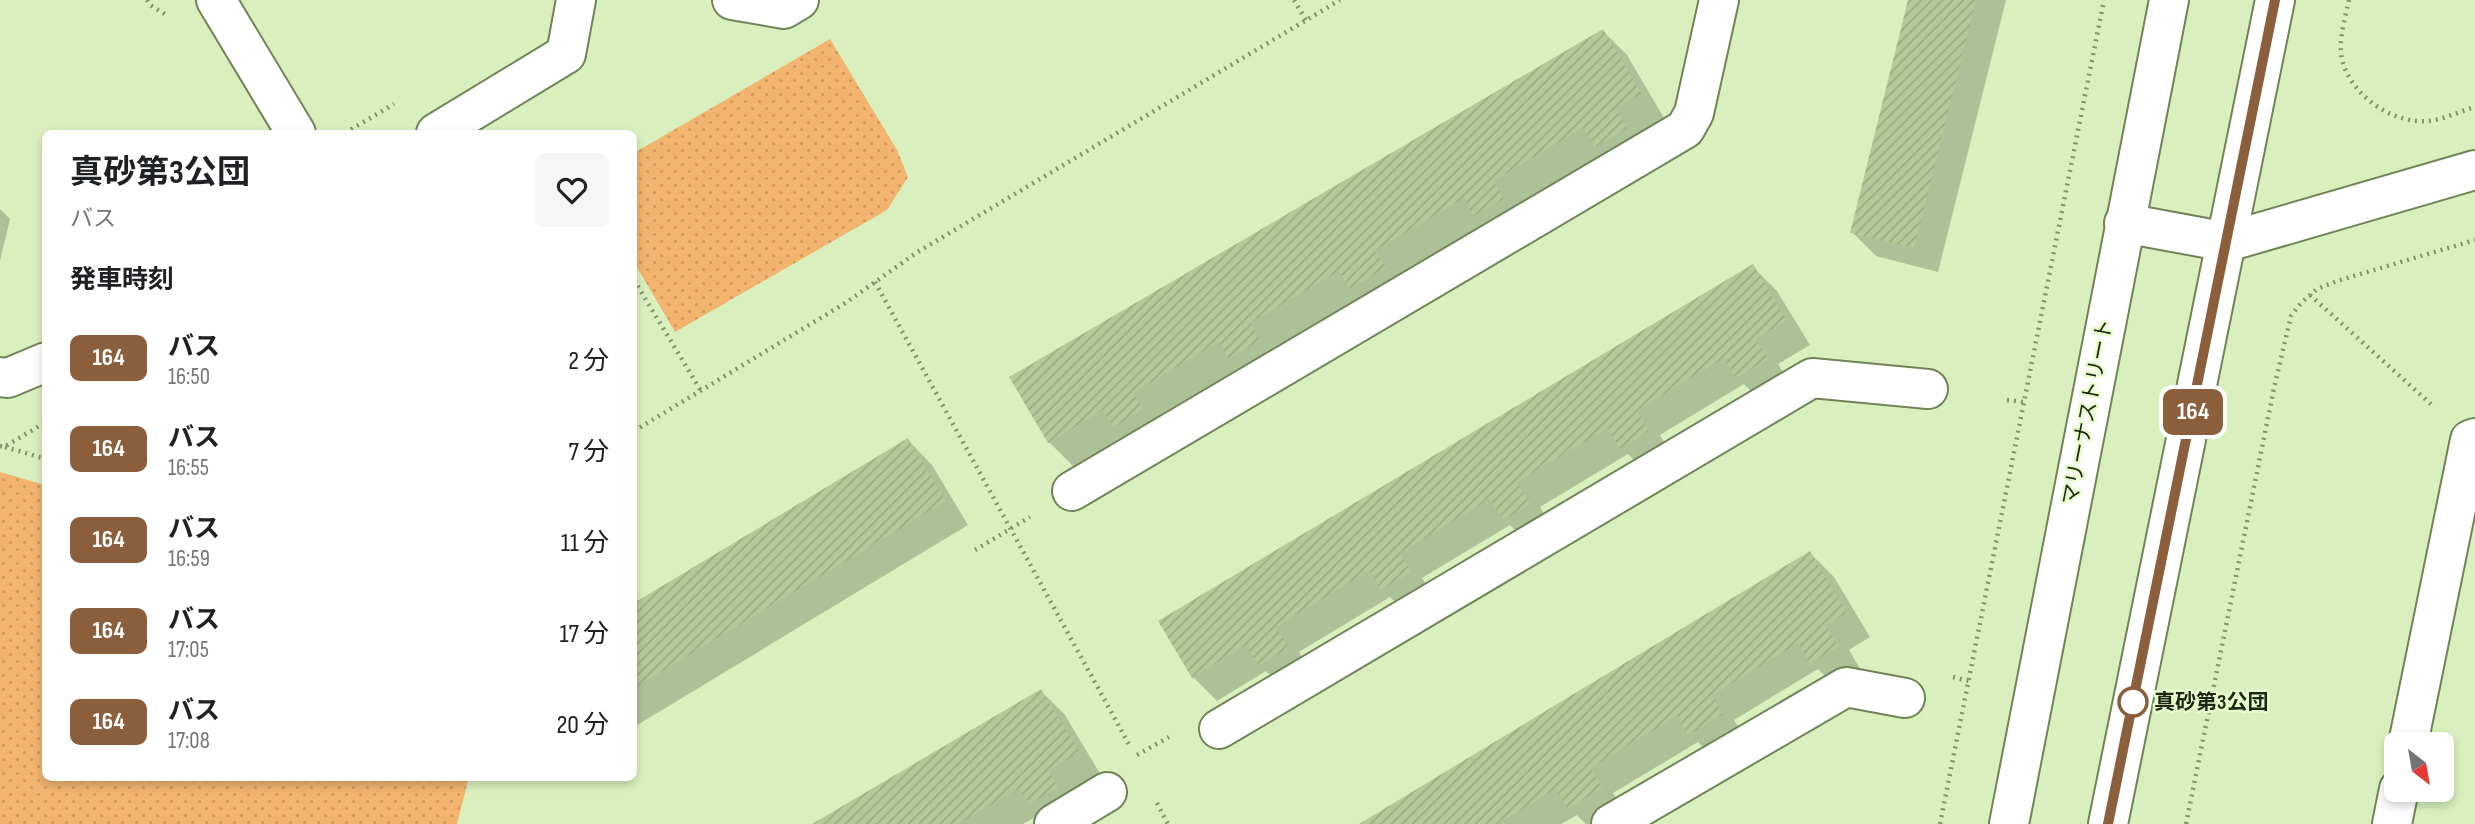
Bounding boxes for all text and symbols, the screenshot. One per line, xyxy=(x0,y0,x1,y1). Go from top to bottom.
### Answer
text: 真砂第3公団 xyxy=(70,153,250,193)
button: heart xyxy=(535,153,609,227)
text: バス xyxy=(70,205,116,233)
text: 発車時刻 xyxy=(70,265,174,296)
street label: マリーナストリート xyxy=(2058,317,2118,507)
text: バス xyxy=(168,332,220,363)
text: 164 xyxy=(92,343,125,372)
text: 2 分 xyxy=(568,346,609,377)
text: 16:50 xyxy=(168,363,210,391)
line badge: 164 xyxy=(2153,389,2233,435)
text: 164 xyxy=(2177,397,2209,426)
text: バス xyxy=(168,423,220,454)
text: 164 xyxy=(92,434,125,463)
text: 7 分 xyxy=(568,437,609,468)
text: 16:55 xyxy=(168,454,209,482)
text: バス xyxy=(168,514,220,545)
text: 164 xyxy=(92,525,125,554)
text: 11 分 xyxy=(561,528,609,559)
text: 16:59 xyxy=(168,545,210,573)
text: バス xyxy=(168,605,220,636)
text: 164 xyxy=(92,616,125,645)
text: 17 分 xyxy=(559,619,609,650)
text: 17:05 xyxy=(168,636,209,664)
marker: 真砂第3公団 xyxy=(2118,687,2148,717)
place label: 真砂第3公団 xyxy=(2154,690,2268,715)
text: バス xyxy=(168,696,220,727)
text: 164 xyxy=(92,707,125,736)
text: 20 分 xyxy=(557,710,609,741)
text: 17:08 xyxy=(168,727,210,755)
north arrow xyxy=(2384,732,2454,802)
map controls xyxy=(2384,732,2454,802)

